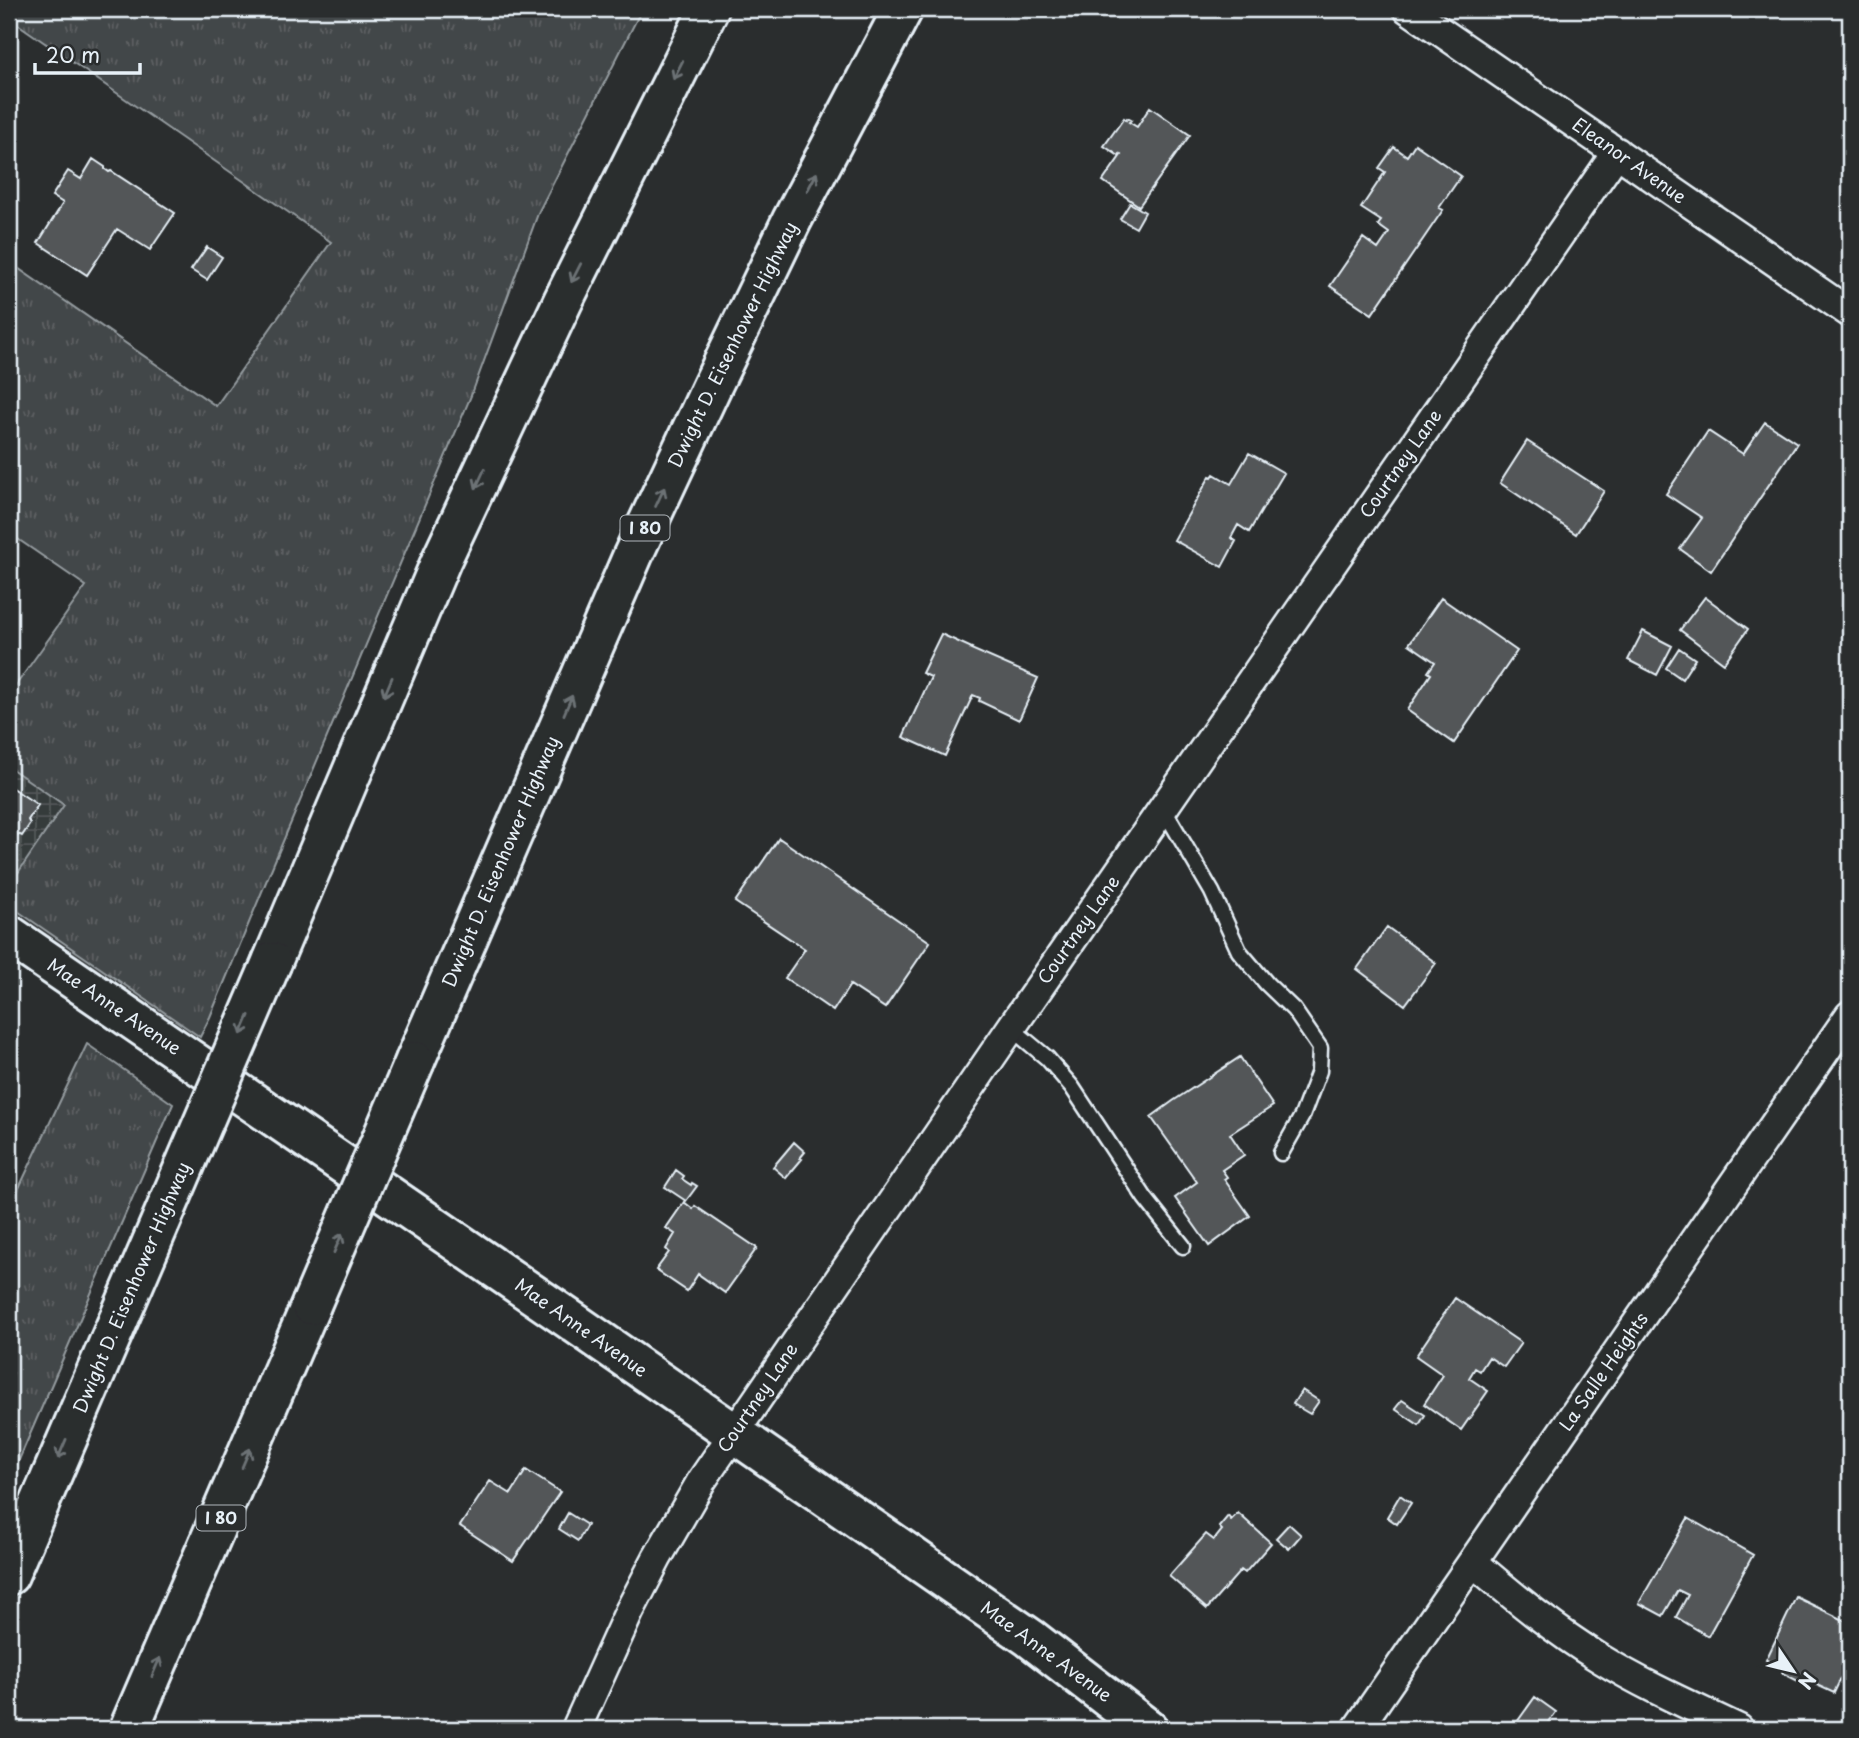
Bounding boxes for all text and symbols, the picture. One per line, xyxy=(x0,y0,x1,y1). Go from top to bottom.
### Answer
scale bar xyxy=(35,32,140,76)
text: 20 m xyxy=(46,38,100,70)
one-way arrow xyxy=(671,59,685,80)
street label: Eleanor Avenue xyxy=(1567,110,1693,209)
one-way arrow xyxy=(806,172,820,193)
street label: Dwight D. Eisenhower Highway xyxy=(660,217,803,472)
one-way arrow xyxy=(569,262,583,283)
street label: Courtney Lane xyxy=(1352,403,1447,523)
one-way arrow xyxy=(473,468,486,489)
one-way arrow xyxy=(654,487,667,508)
road number: I 80 xyxy=(620,516,670,540)
one-way arrow xyxy=(381,676,394,697)
one-way arrow xyxy=(562,695,575,717)
street label: Dwight D. Eisenhower Highway xyxy=(434,731,565,991)
street label: Courtney Lane xyxy=(1030,869,1125,989)
street label: Mae Anne Avenue xyxy=(42,951,187,1061)
one-way arrow xyxy=(237,1014,250,1035)
street label: Dwight D. Eisenhower Highway xyxy=(65,1157,196,1417)
one-way arrow xyxy=(332,1232,345,1254)
street label: Mae Anne Avenue xyxy=(510,1271,654,1383)
street label: La Salle Heights xyxy=(1552,1306,1654,1436)
street label: Courtney Lane xyxy=(710,1337,804,1458)
one-way arrow xyxy=(55,1438,68,1460)
one-way arrow xyxy=(240,1447,253,1469)
road number: I 80 xyxy=(196,1506,246,1530)
street label: Mae Anne Avenue xyxy=(976,1594,1118,1708)
north arrow xyxy=(1758,1636,1828,1706)
one-way arrow xyxy=(150,1656,163,1678)
text: N xyxy=(1792,1667,1824,1696)

